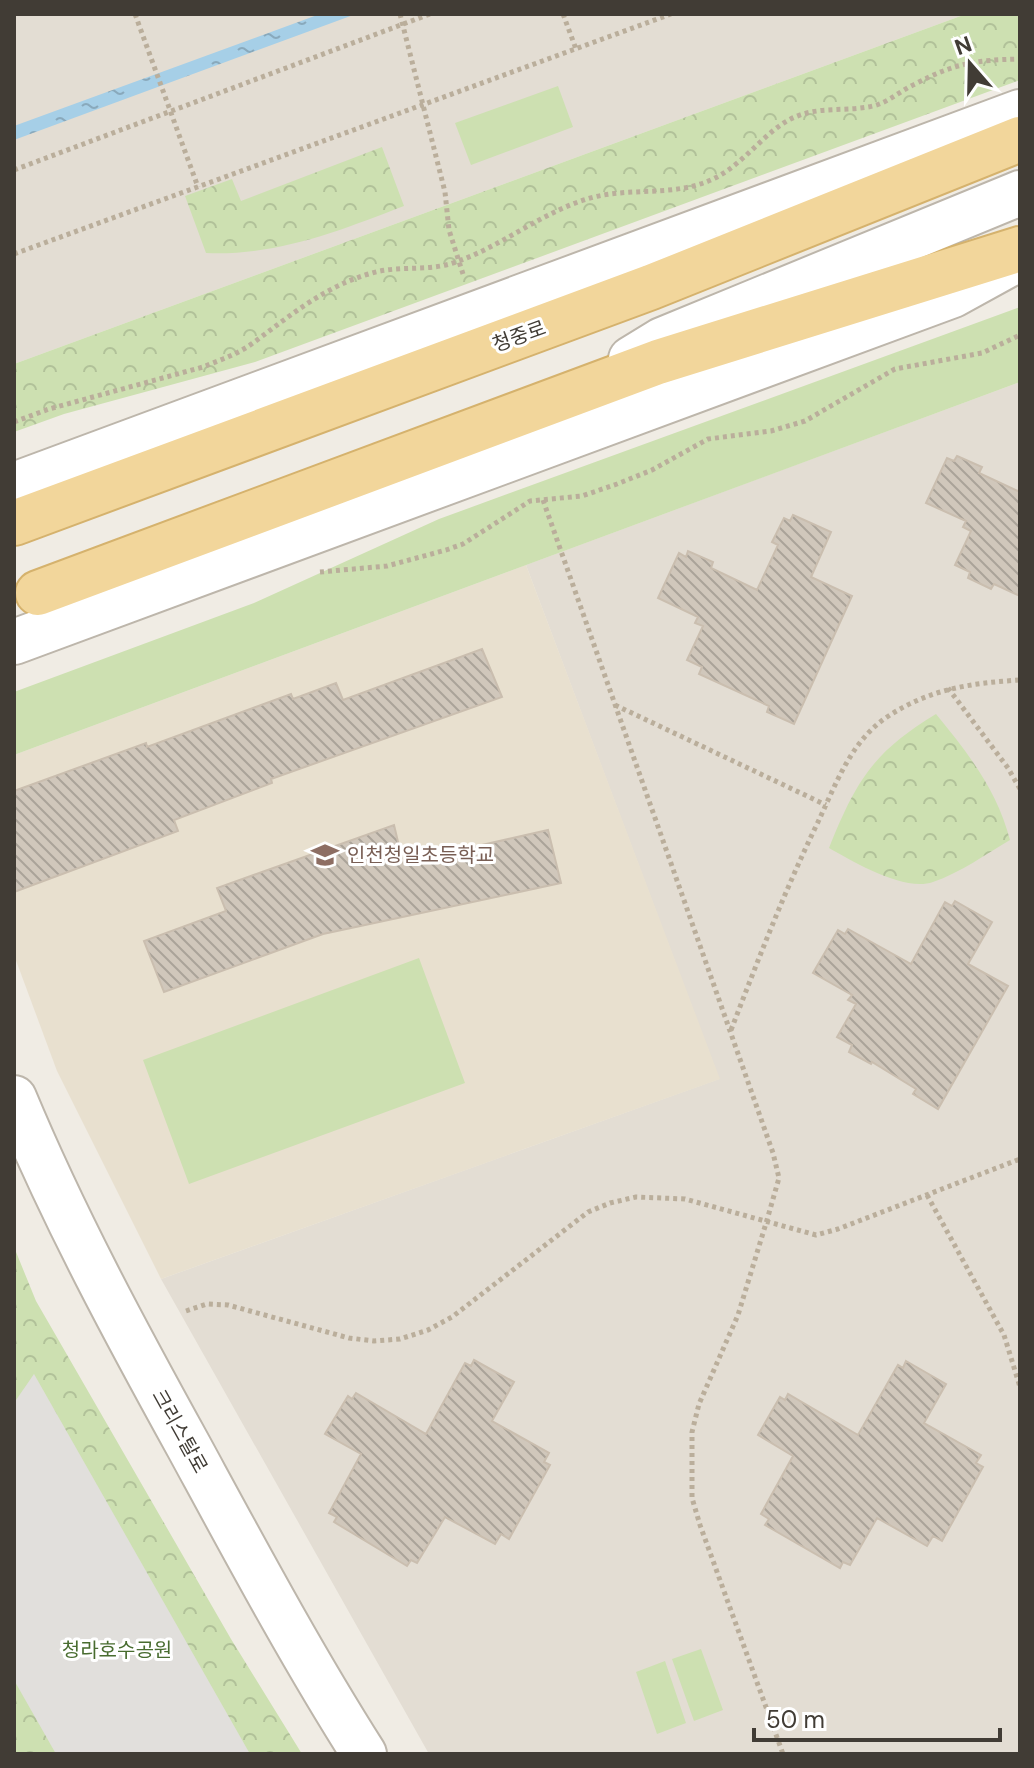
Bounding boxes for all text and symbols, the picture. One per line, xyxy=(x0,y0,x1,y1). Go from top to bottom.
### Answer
north arrow xyxy=(930,24,1010,104)
text: N xyxy=(951,29,976,62)
street label: 청중로 xyxy=(489,314,549,358)
school or university icon: 인천청일초등학교 xyxy=(310,840,340,870)
place label: 인천청일초등학교 xyxy=(347,842,494,868)
street label: 크리스탈로 xyxy=(146,1384,214,1478)
park label: 청라호수공원 xyxy=(62,1637,172,1663)
scale bar xyxy=(754,1692,1000,1742)
text: 50 m xyxy=(766,1704,825,1735)

